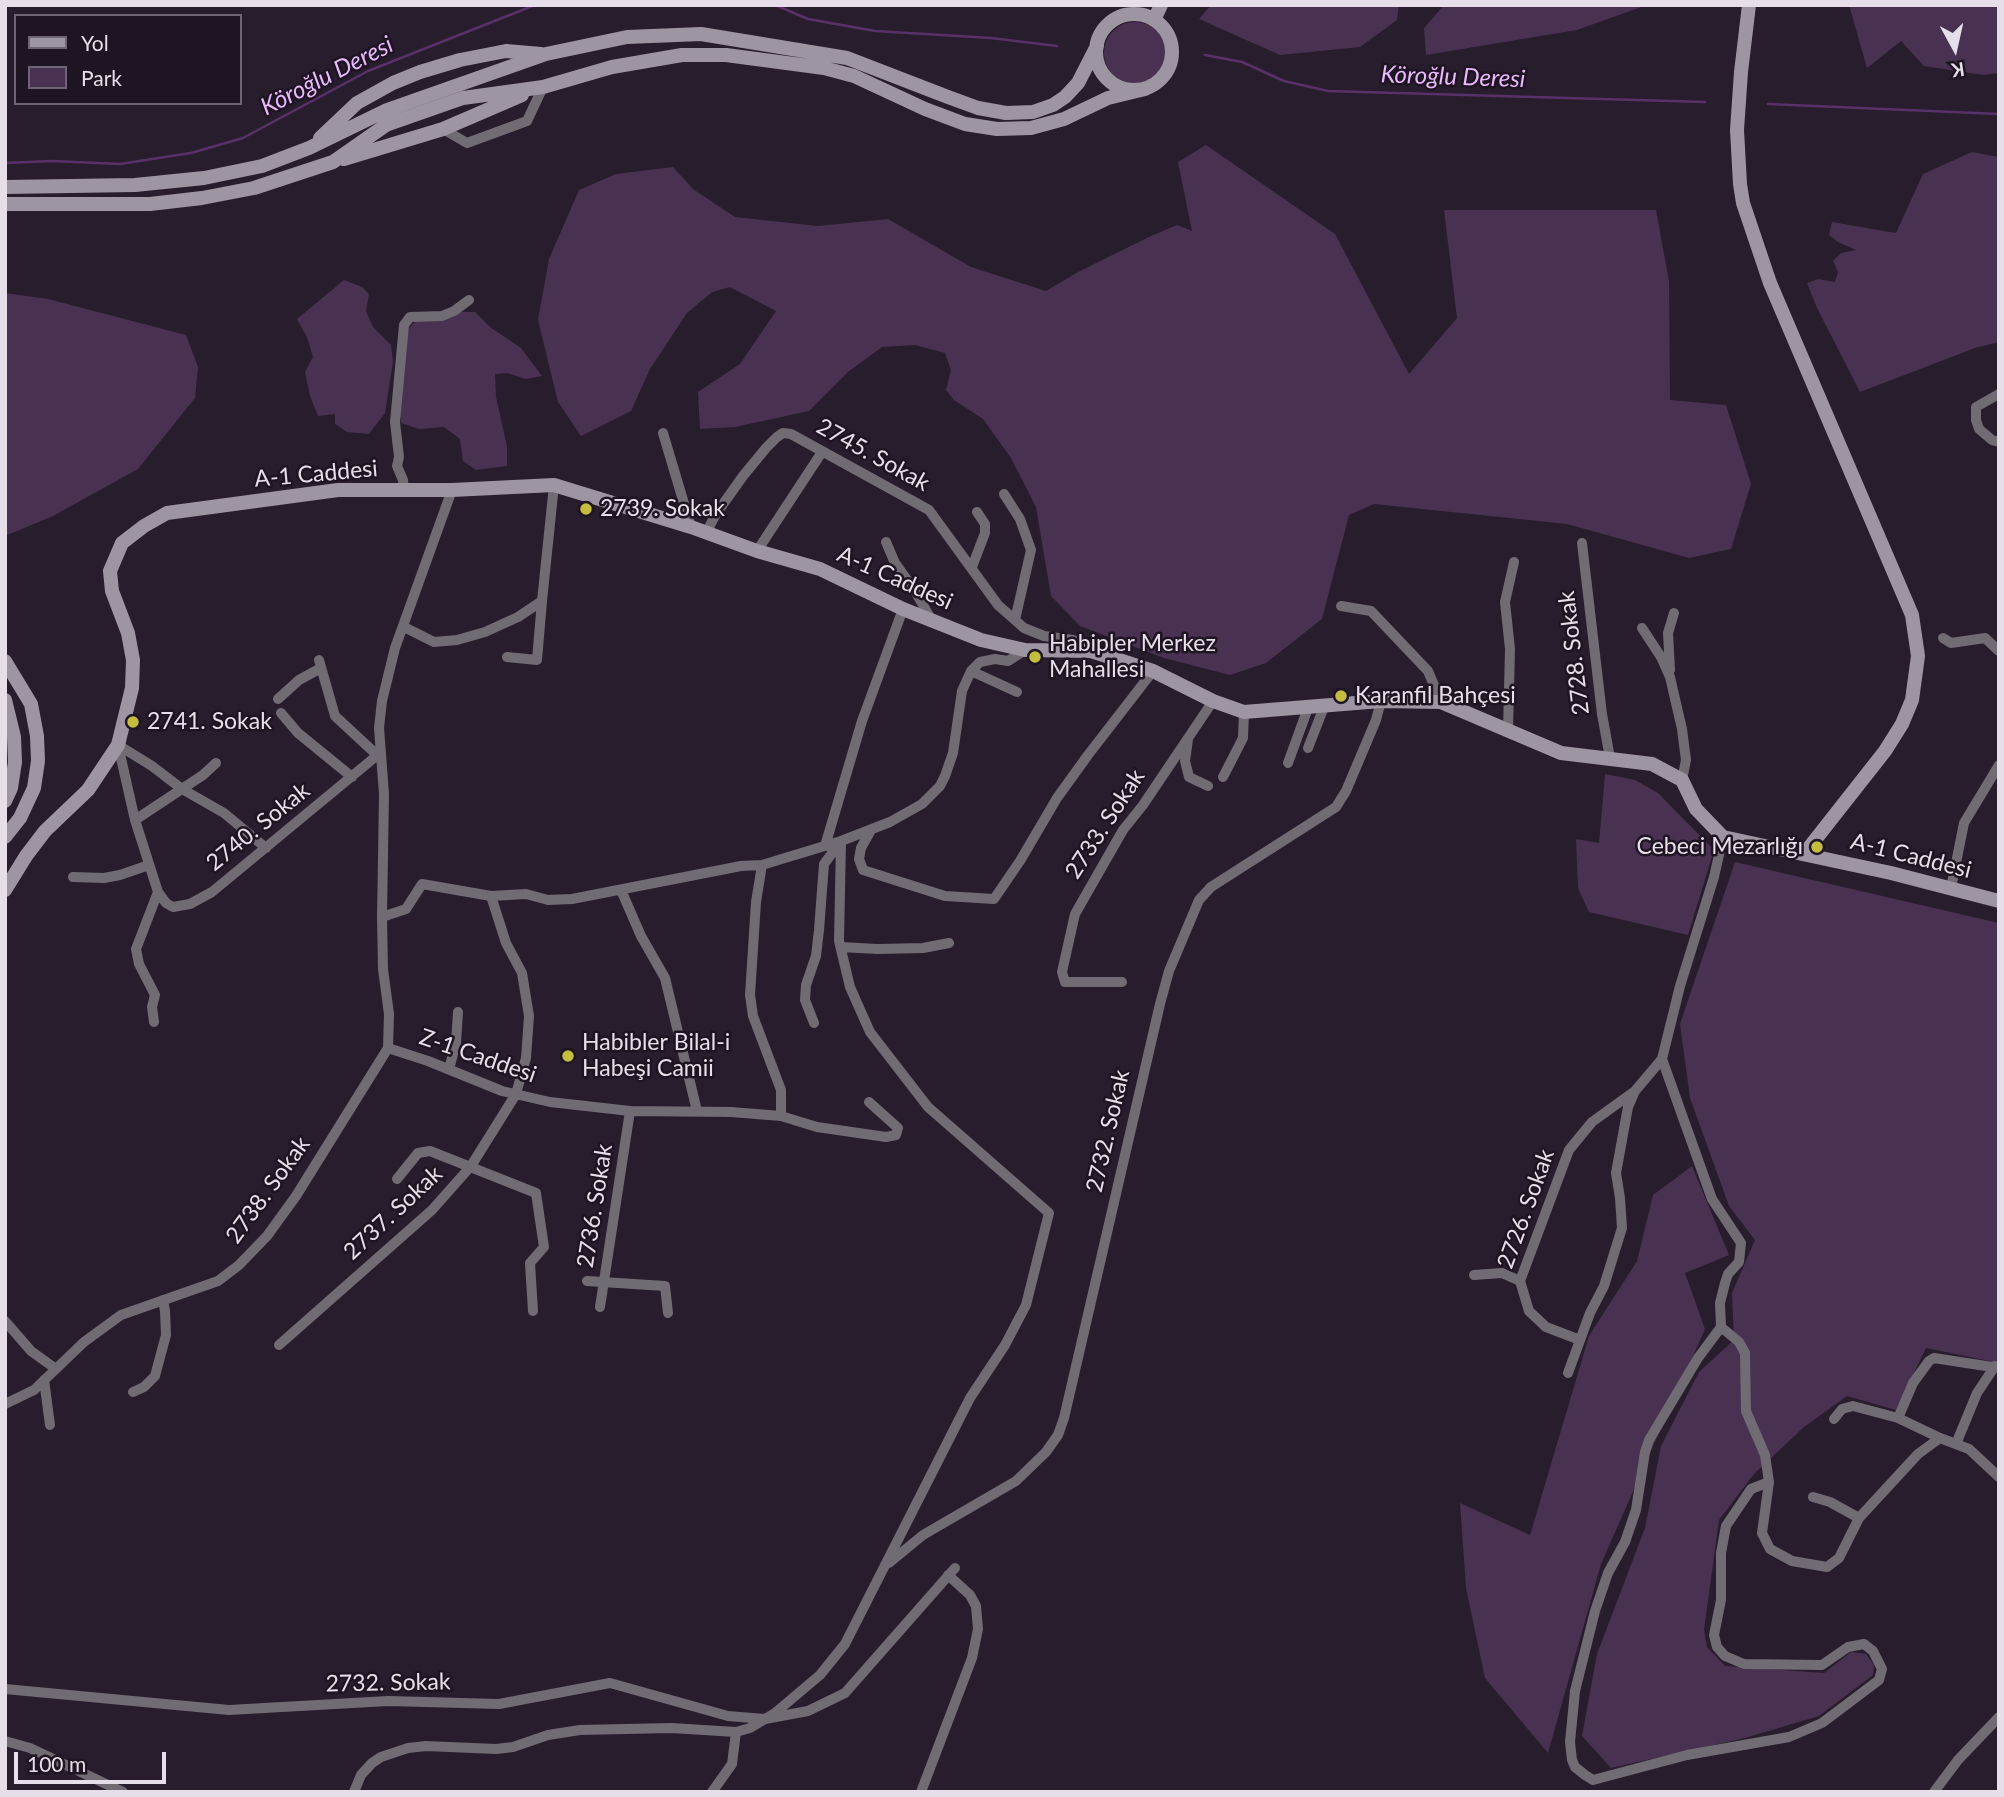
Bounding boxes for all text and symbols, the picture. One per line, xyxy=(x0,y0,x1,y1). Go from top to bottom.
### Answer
legend xyxy=(14,14,242,105)
north arrow xyxy=(1920,14,1990,84)
text: Yol xyxy=(81,30,109,55)
water label: Köroğlu Deresi xyxy=(256,30,398,122)
text: K xyxy=(1950,58,1966,83)
water label: Köroğlu Deresi xyxy=(1380,60,1526,94)
text: Park xyxy=(81,65,122,90)
street label: 2745. Sokak xyxy=(812,413,934,497)
street label: A-1 Caddesi xyxy=(253,455,379,493)
place label: 2739. Sokak xyxy=(600,495,725,523)
marker: 2739. Sokak xyxy=(578,501,594,517)
street label: A-1 Caddesi xyxy=(833,540,957,616)
street label: 2728. Sokak xyxy=(1553,589,1595,717)
place label: Habipler Merkez Mahallesi xyxy=(1049,630,1216,684)
marker: Habipler Merkez Mahallesi xyxy=(1027,649,1043,665)
place label: Karanfil Bahçesi xyxy=(1355,682,1516,710)
marker: Karanfil Bahçesi xyxy=(1333,688,1349,704)
place label: 2741. Sokak xyxy=(147,708,272,736)
marker: 2741. Sokak xyxy=(125,714,141,730)
street label: 2733. Sokak xyxy=(1059,764,1151,884)
street label: 2740. Sokak xyxy=(201,777,315,877)
street label: A-1 Caddesi xyxy=(1848,828,1974,884)
place label: Cebeci Mezarlığı xyxy=(1637,833,1803,861)
marker: Cebeci Mezarlığı xyxy=(1809,839,1825,855)
street label: Z-1 Caddesi xyxy=(416,1023,540,1089)
place label: Habibler Bilal-i Habeşi Camii xyxy=(582,1029,730,1083)
marker: Habibler Bilal-i Habeşi Camii xyxy=(560,1048,576,1064)
street label: 2732. Sokak xyxy=(1081,1067,1135,1195)
street label: 2738. Sokak xyxy=(220,1131,316,1249)
street label: 2736. Sokak xyxy=(572,1142,618,1270)
street label: 2726. Sokak xyxy=(1492,1146,1560,1272)
street label: 2737. Sokak xyxy=(338,1160,448,1266)
street label: 2732. Sokak xyxy=(325,1668,451,1698)
scale bar xyxy=(18,1738,170,1782)
text: 100 m xyxy=(27,1751,86,1776)

